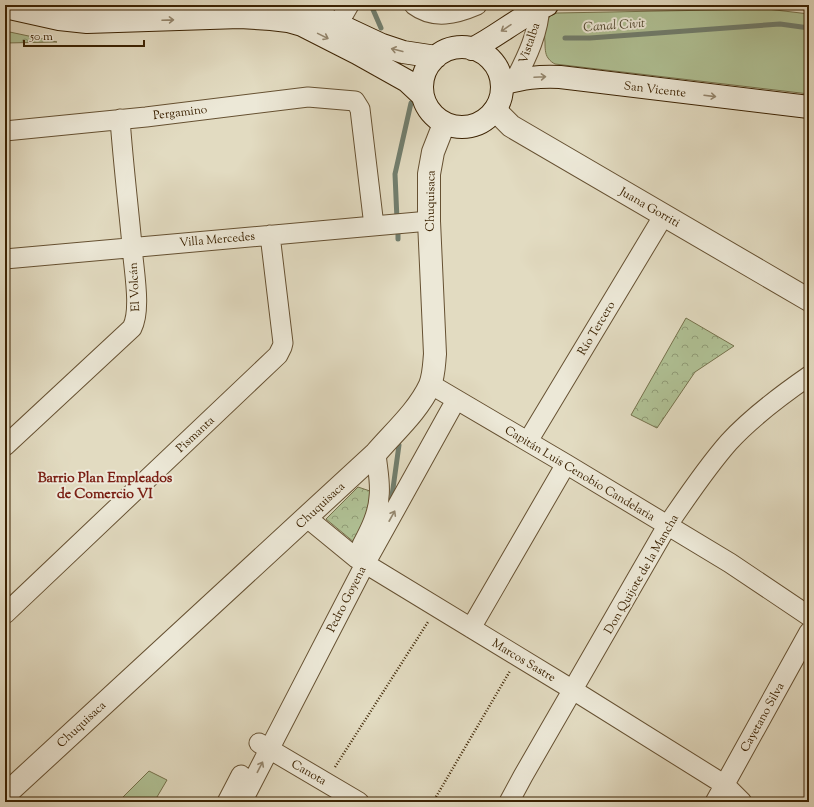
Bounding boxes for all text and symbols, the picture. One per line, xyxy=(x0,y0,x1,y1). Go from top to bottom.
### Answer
water label: Canal Civit xyxy=(583,15,646,37)
one-way arrow xyxy=(161,16,174,24)
street label: Vistalba xyxy=(515,20,545,66)
scale bar xyxy=(24,22,144,48)
one-way arrow xyxy=(501,24,512,32)
text: 50 m xyxy=(29,28,53,46)
one-way arrow xyxy=(317,33,329,40)
one-way arrow xyxy=(391,46,404,53)
one-way arrow xyxy=(533,73,546,80)
street label: San Vicente xyxy=(623,77,687,103)
one-way arrow xyxy=(703,92,716,99)
street label: Pergamino xyxy=(152,101,209,125)
street label: Chuquisaca xyxy=(421,170,441,232)
street label: Juana Gorriti xyxy=(615,183,684,233)
street label: Villa Mercedes xyxy=(178,228,256,252)
street label: El Volcán xyxy=(125,262,145,312)
street label: Río Tercero xyxy=(574,298,620,359)
street label: Pismanta xyxy=(172,412,219,457)
street label: Capitán Luis Cenobio Candelaria xyxy=(501,422,659,526)
district label: Barrio Plan Empleados de Comercio VI xyxy=(38,469,173,505)
street label: Chuquisaca xyxy=(292,478,350,533)
one-way arrow xyxy=(388,510,396,522)
street label: Don Quijote de la Mancha xyxy=(600,511,684,638)
street label: Pedro Goyena xyxy=(322,563,371,636)
street label: Marcos Sastre xyxy=(488,635,559,687)
street label: Cayetano Silva xyxy=(736,679,790,756)
street label: Chuquisaca xyxy=(53,697,111,752)
street label: Canota xyxy=(287,756,330,790)
one-way arrow xyxy=(256,762,264,774)

